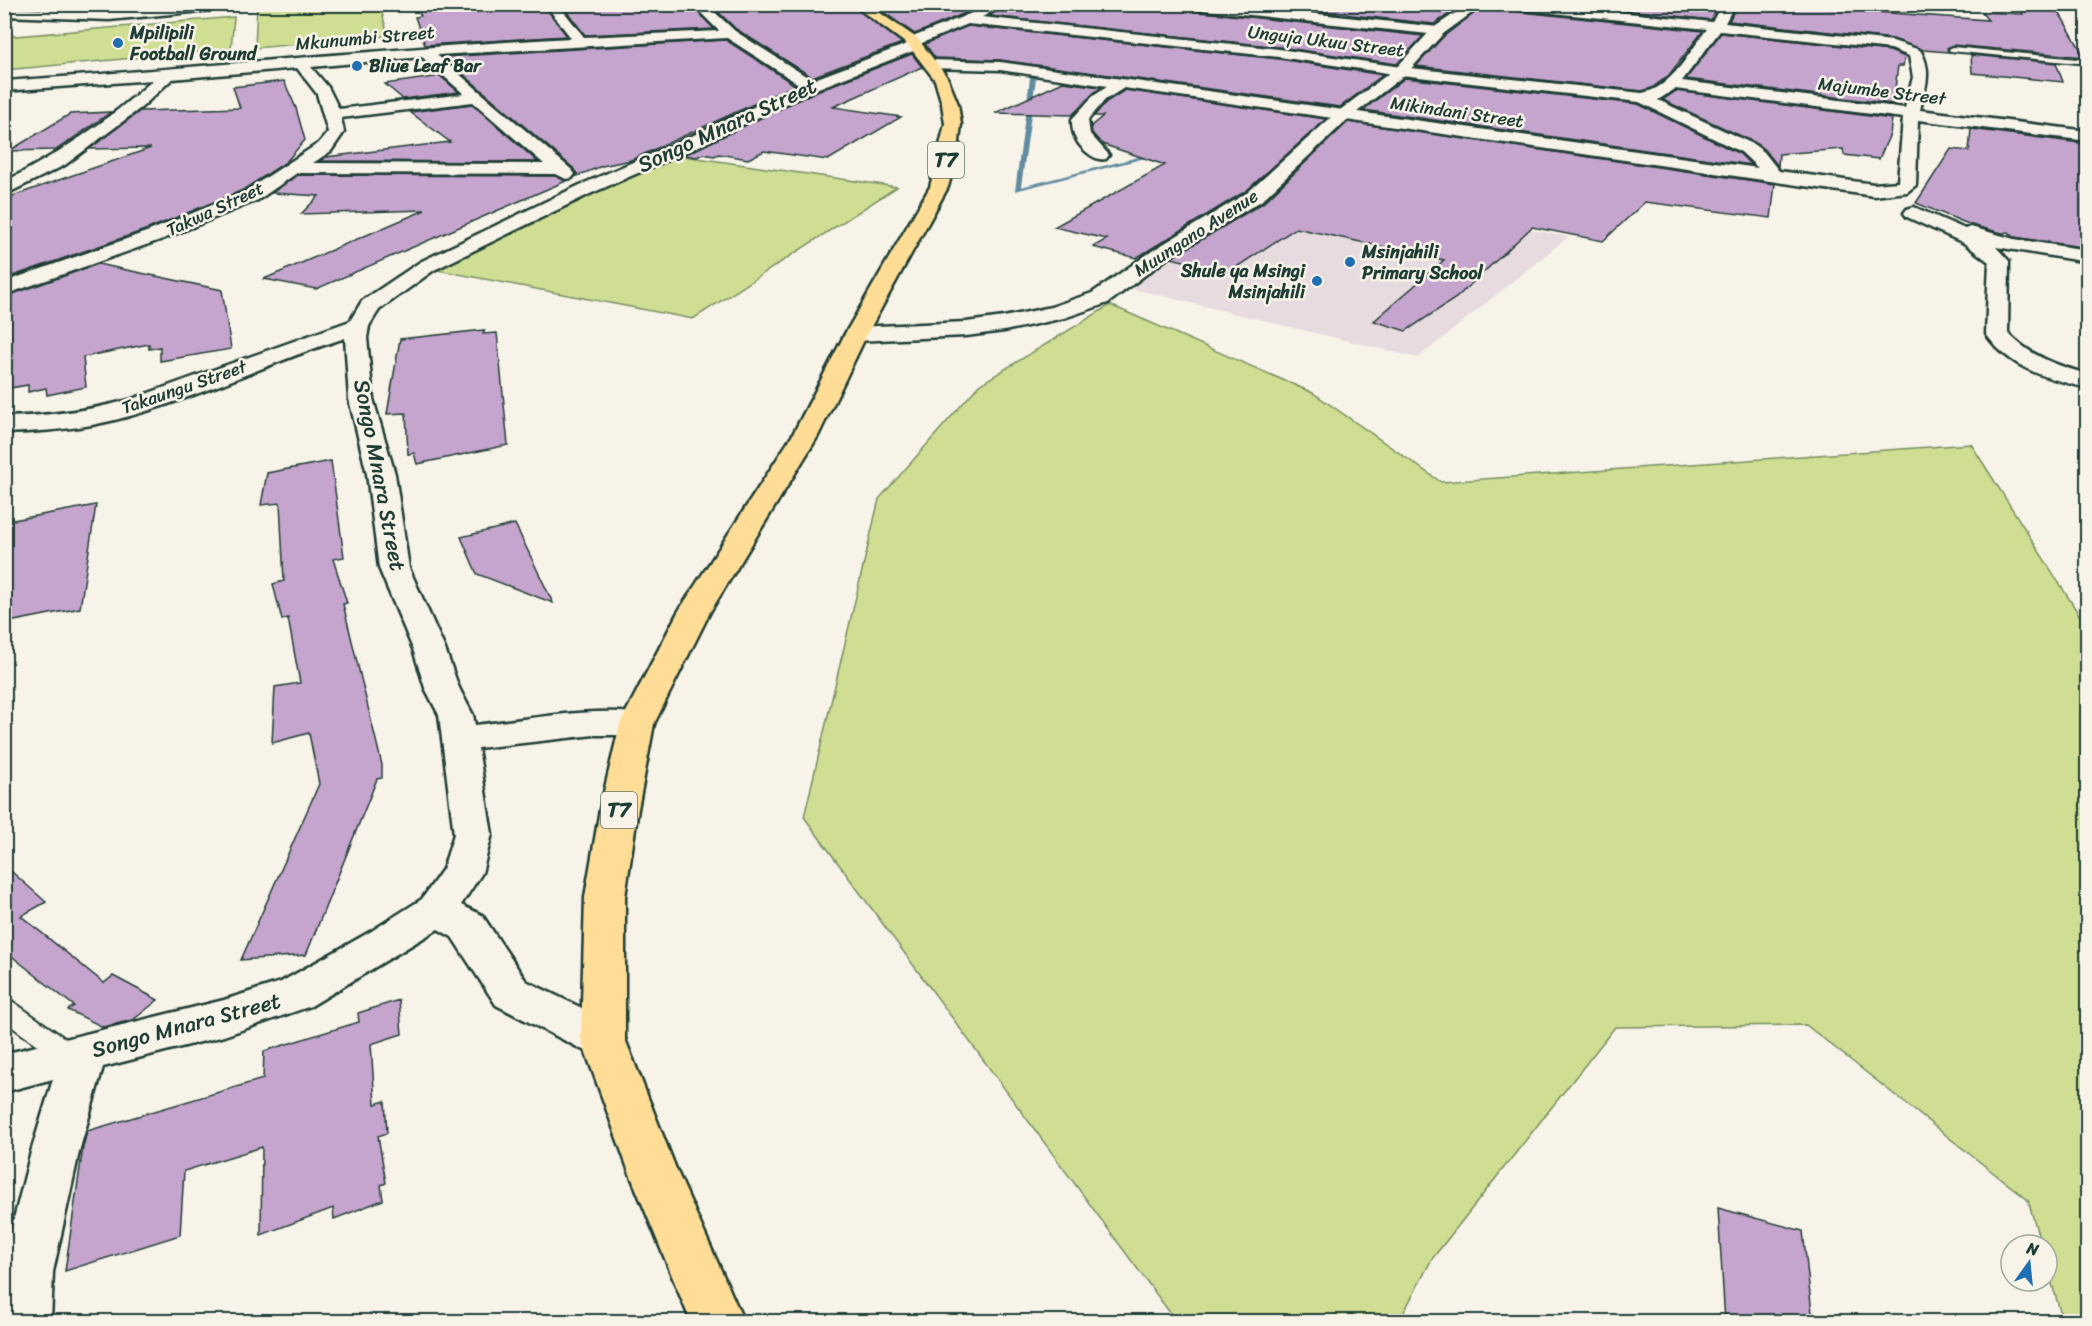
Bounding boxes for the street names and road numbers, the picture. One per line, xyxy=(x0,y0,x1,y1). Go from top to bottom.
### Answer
street label: Mkunumbi Street xyxy=(294,16,436,60)
street label: Unguja Ukuu Street xyxy=(1246,16,1406,66)
street label: Songo Mnara Street xyxy=(631,66,824,184)
street label: Majumbe Street xyxy=(1816,67,1948,115)
street label: Mikindani Street xyxy=(1388,87,1526,137)
road number: T7 xyxy=(928,142,964,178)
street label: Takwa Street xyxy=(161,172,269,246)
street label: Muungano Avenue xyxy=(1127,181,1265,285)
street label: Takaungu Street xyxy=(117,350,252,423)
street label: Songo Mnara Street xyxy=(342,376,418,574)
road number: T7 xyxy=(601,792,637,828)
street label: Songo Mnara Street xyxy=(87,981,285,1069)

